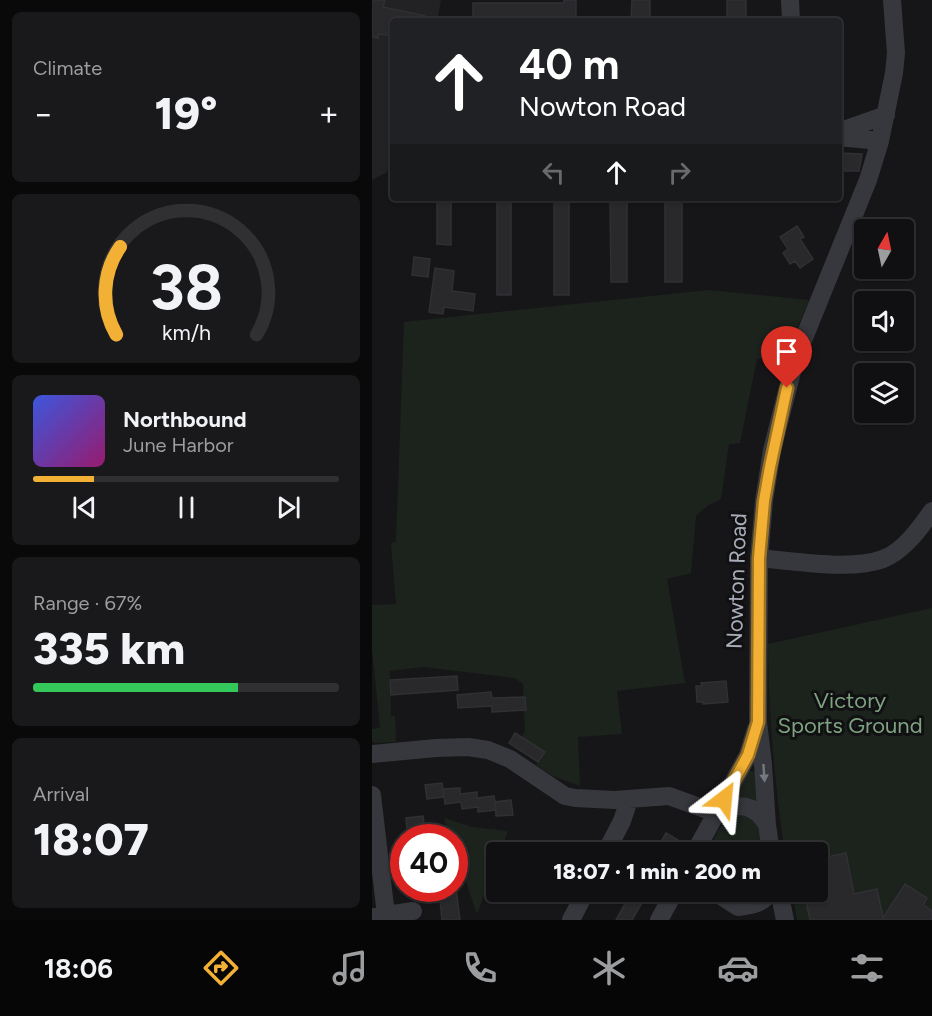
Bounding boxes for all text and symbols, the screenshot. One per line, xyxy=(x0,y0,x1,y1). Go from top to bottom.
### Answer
text: 40 m xyxy=(519,39,619,90)
icon: ahead xyxy=(420,42,498,120)
text: Climate xyxy=(33,56,102,80)
text: 19° xyxy=(155,86,217,140)
text: Nowton Road xyxy=(519,90,686,123)
text: − xyxy=(33,94,54,133)
text: + xyxy=(318,94,339,133)
icon: left xyxy=(537,156,570,189)
icon: ahead xyxy=(600,156,633,189)
icon: right xyxy=(663,156,696,189)
north arrow xyxy=(854,219,914,279)
map controls xyxy=(854,219,914,423)
text: 38 xyxy=(150,251,222,326)
button: sound xyxy=(854,291,914,351)
text: km/h xyxy=(162,321,210,346)
pin xyxy=(761,326,812,388)
icon: arrive xyxy=(770,335,803,368)
button: layers xyxy=(854,363,914,423)
text: Northbound xyxy=(123,406,247,433)
text: June Harbor xyxy=(123,433,234,457)
icon: previous xyxy=(68,491,101,524)
icon: pause xyxy=(170,491,203,524)
icon: next xyxy=(272,491,305,524)
street label: Nowton Road xyxy=(721,513,752,650)
text: Range · 67% xyxy=(33,591,142,615)
text: 335 km xyxy=(33,621,185,675)
park label: Victory Sports Ground xyxy=(777,687,923,739)
one-way arrow xyxy=(759,764,768,783)
position arrow xyxy=(692,767,756,831)
text: Arrival xyxy=(33,782,89,806)
text: 18:07 xyxy=(33,812,149,866)
speed limit sign: 40 xyxy=(390,824,468,902)
text: 18:07 · 1 min · 200 m xyxy=(553,858,761,885)
icon: directions xyxy=(200,947,242,989)
icon: music xyxy=(329,947,371,989)
icon: phone xyxy=(459,947,501,989)
icon: climate xyxy=(588,947,630,989)
icon: car xyxy=(717,947,759,989)
icon: filters xyxy=(846,947,888,989)
text: 18:06 xyxy=(44,952,113,985)

